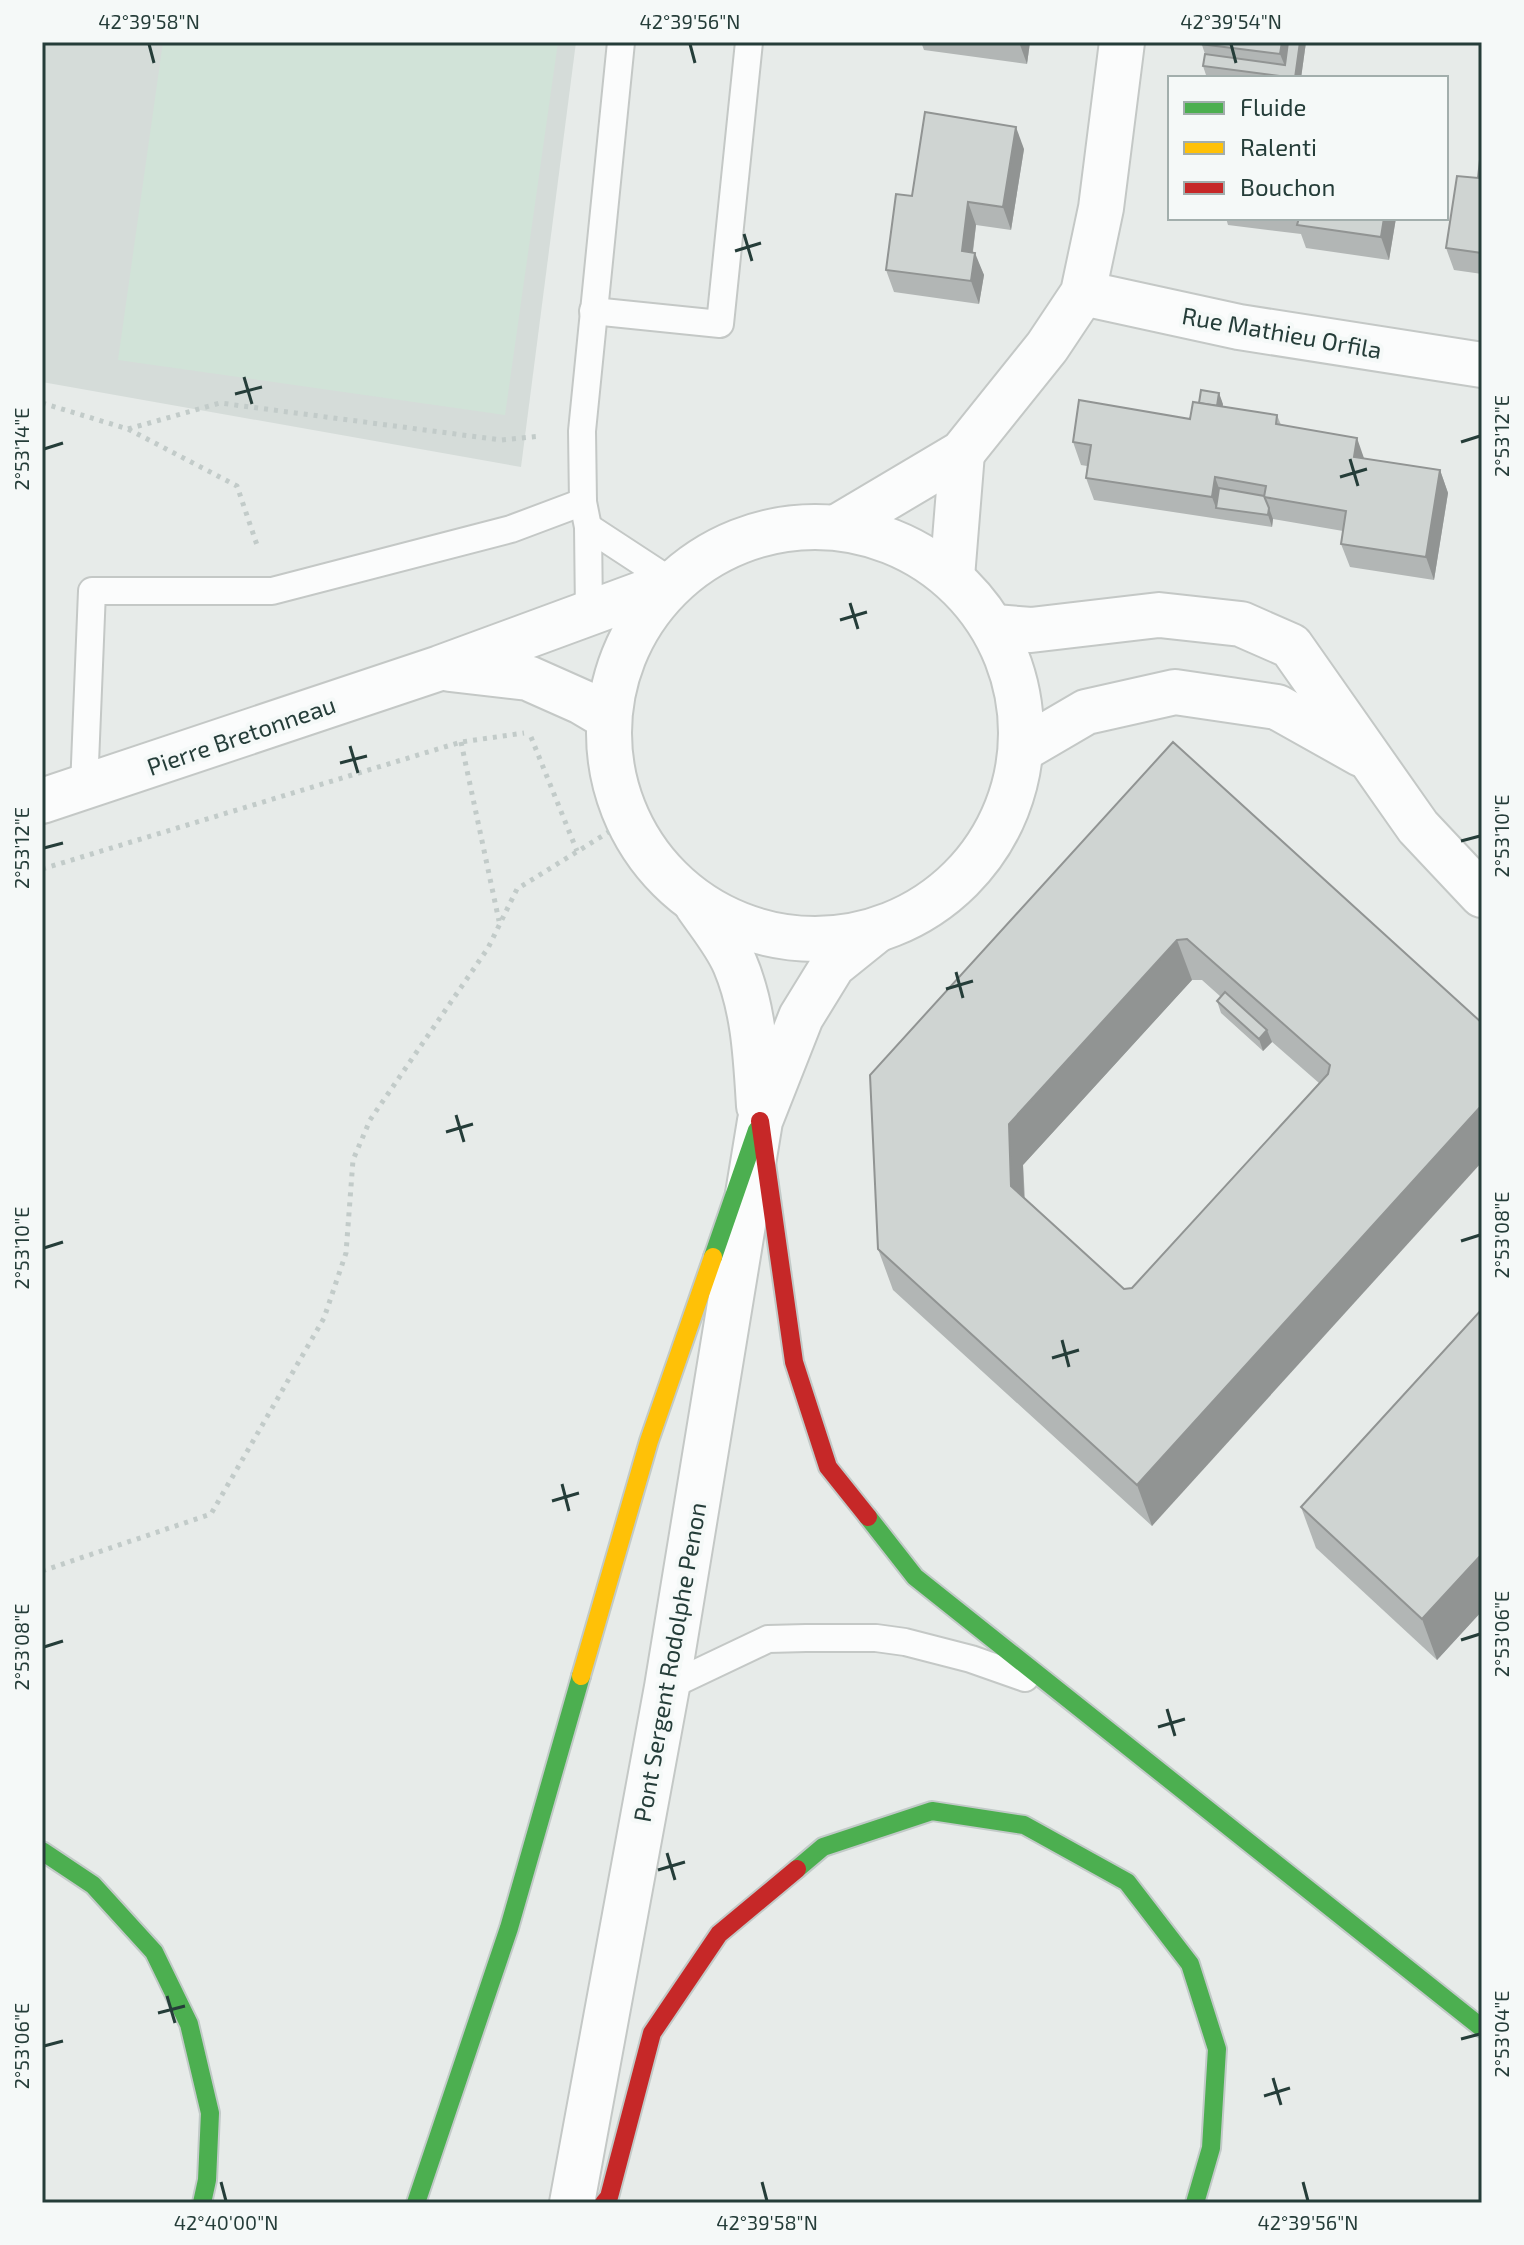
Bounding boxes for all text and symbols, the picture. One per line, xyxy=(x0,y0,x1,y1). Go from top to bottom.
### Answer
text: 42°39'58"N xyxy=(98,9,200,33)
text: 42°39'56"N xyxy=(640,9,740,33)
text: 42°39'54"N xyxy=(1180,9,1282,33)
legend xyxy=(1168,76,1448,220)
text: Fluide xyxy=(1240,92,1306,121)
text: Ralenti xyxy=(1240,132,1317,161)
text: Bouchon xyxy=(1240,172,1335,201)
street label: Rue Mathieu Orfila xyxy=(1180,300,1384,364)
text: 2°53'12"E xyxy=(1489,395,1513,477)
text: 2°53'14"E xyxy=(9,408,33,490)
street label: Pierre Bretonneau xyxy=(143,689,339,781)
text: 2°53'10"E xyxy=(1489,795,1513,877)
text: 2°53'12"E xyxy=(9,807,33,889)
text: 2°53'08"E xyxy=(1489,1192,1513,1278)
text: 2°53'10"E xyxy=(9,1207,33,1289)
street label: Pont Sergent Rodolphe Penon xyxy=(627,1500,711,1824)
text: 2°53'06"E xyxy=(1489,1591,1513,1677)
text: 2°53'08"E xyxy=(9,1604,33,1690)
text: 2°53'04"E xyxy=(1489,1990,1513,2078)
text: 2°53'06"E xyxy=(9,2003,33,2089)
text: 42°40'00"N xyxy=(174,2210,278,2234)
text: 42°39'58"N xyxy=(716,2210,818,2234)
text: 42°39'56"N xyxy=(1258,2210,1358,2234)

